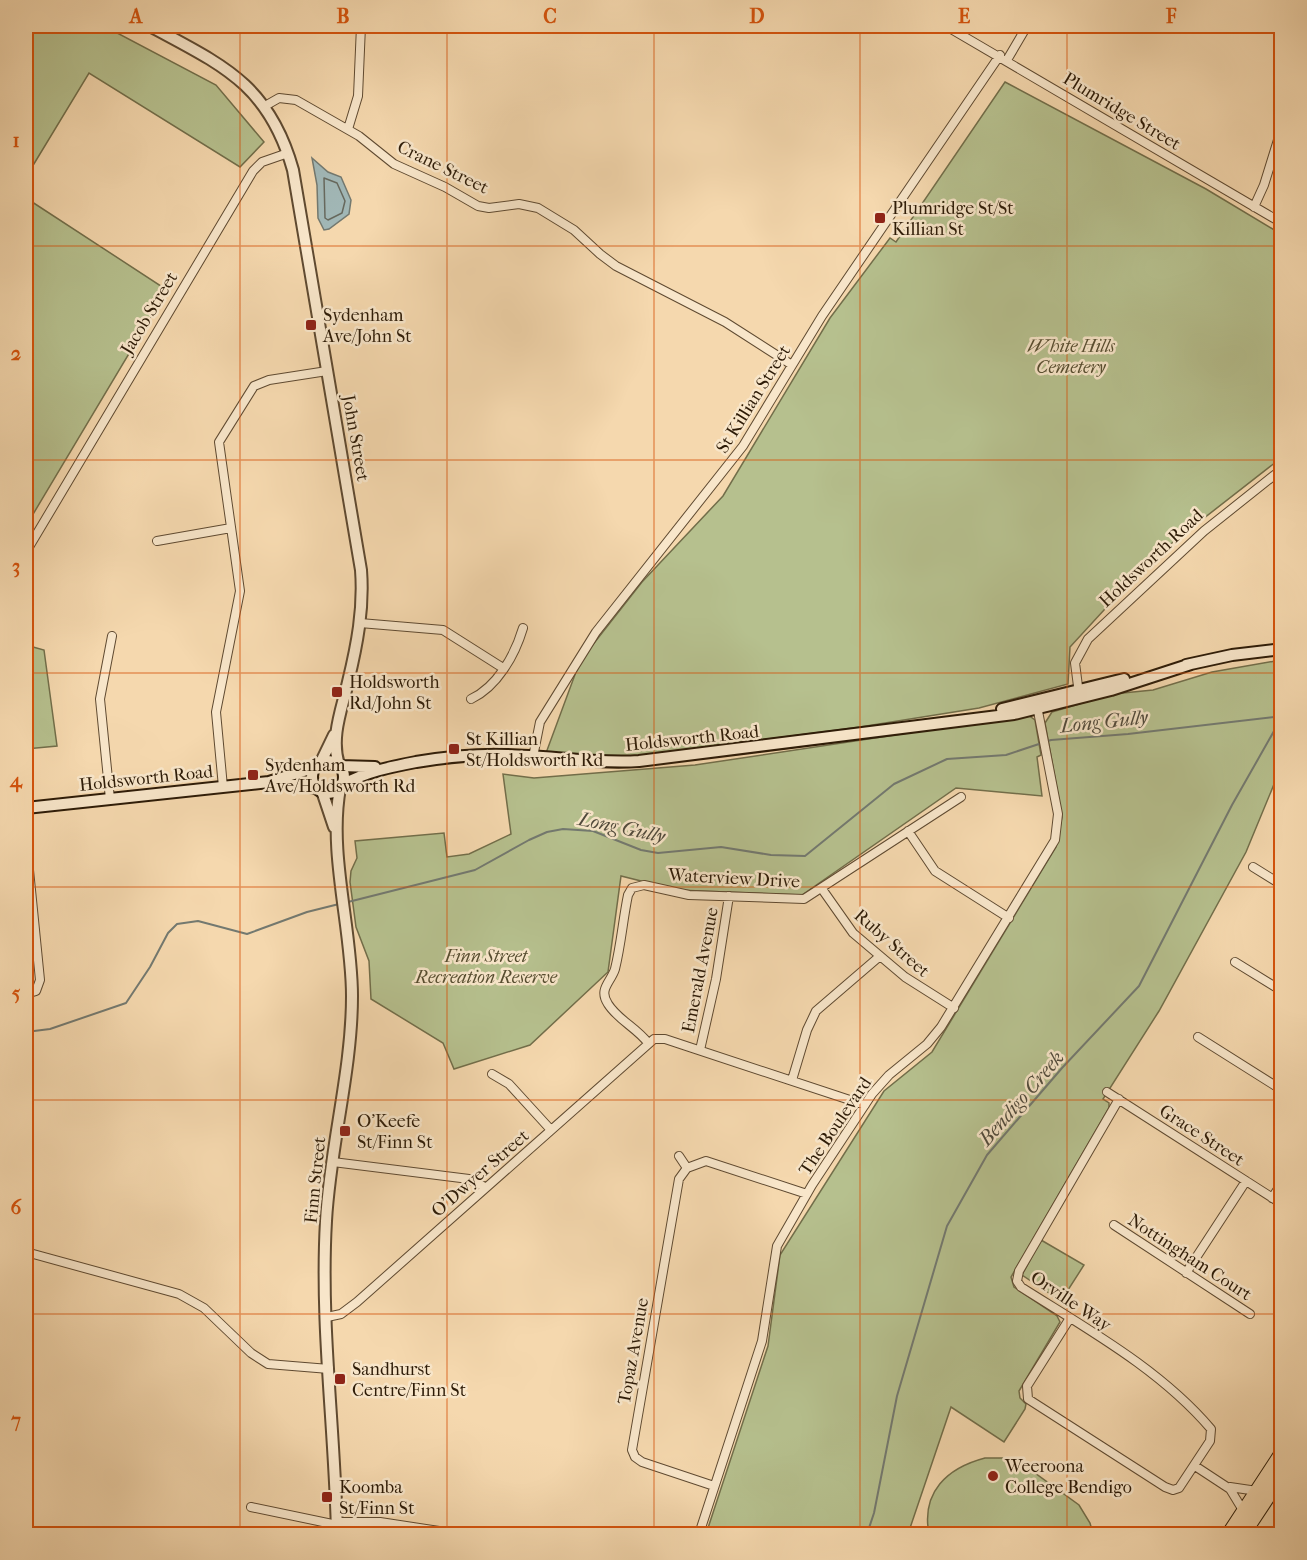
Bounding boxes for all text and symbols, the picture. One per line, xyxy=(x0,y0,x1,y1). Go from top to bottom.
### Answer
text: A xyxy=(128,5,144,28)
text: B xyxy=(336,5,350,28)
text: C xyxy=(543,5,557,28)
text: D xyxy=(749,5,765,28)
text: E xyxy=(958,5,970,28)
text: F xyxy=(1165,5,1177,28)
street label: Plumridge Street xyxy=(1059,68,1185,155)
text: 1 xyxy=(12,129,20,152)
street label: Crane Street xyxy=(394,136,492,199)
place label: Plumridge St/St Killian St xyxy=(892,198,1014,240)
marker: Plumridge St/St Killian St xyxy=(873,211,887,225)
street label: Jacob Street xyxy=(116,268,183,360)
place label: Sydenham Ave/John St xyxy=(322,305,412,347)
marker: Sydenham Ave/John St xyxy=(304,318,318,332)
park label: White Hills Cemetery xyxy=(1027,336,1115,378)
street label: St Killian Street xyxy=(712,341,795,457)
text: 2 xyxy=(11,342,21,365)
street label: John Street xyxy=(337,391,374,483)
street label: Holdsworth Road xyxy=(1095,505,1208,612)
text: 3 xyxy=(12,555,20,578)
place label: Holdsworth Rd/John St xyxy=(349,672,440,714)
marker: Holdsworth Rd/John St xyxy=(330,685,344,699)
water label: Long Gully xyxy=(1057,705,1150,738)
street label: Holdsworth Road xyxy=(624,721,760,756)
place label: St Killian St/Holdsworth Rd xyxy=(466,729,603,771)
marker: St Killian St/Holdsworth Rd xyxy=(447,742,461,756)
place label: Sydenham Ave/Holdsworth Rd xyxy=(264,755,416,797)
street label: Holdsworth Road xyxy=(78,761,214,796)
marker: Sydenham Ave/Holdsworth Rd xyxy=(246,768,260,782)
text: 4 xyxy=(9,769,23,793)
water label: Long Gully xyxy=(574,807,668,848)
street label: Waterview Drive xyxy=(667,865,801,892)
street label: Emerald Avenue xyxy=(678,905,723,1035)
street label: Ruby Street xyxy=(850,905,934,982)
park label: Finn Street Recreation Reserve xyxy=(414,946,558,988)
text: 5 xyxy=(12,982,21,1005)
water label: Bendigo Creek xyxy=(973,1046,1069,1151)
street label: The Boulevard xyxy=(795,1073,876,1179)
street label: Grace Street xyxy=(1155,1100,1249,1171)
place label: O'Keefe St/Finn St xyxy=(357,1111,433,1153)
marker: O'Keefe St/Finn St xyxy=(338,1124,352,1138)
street label: O'Dwyer Street xyxy=(427,1125,534,1221)
street label: Finn Street xyxy=(300,1135,331,1225)
text: 6 xyxy=(11,1196,23,1219)
street label: Nottingham Court xyxy=(1124,1210,1256,1306)
street label: Orville Way xyxy=(1026,1267,1116,1337)
street label: Topaz Avenue xyxy=(614,1296,653,1406)
place label: Sandhurst Centre/Finn St xyxy=(352,1359,467,1401)
marker: Sandhurst Centre/Finn St xyxy=(333,1372,347,1386)
text: 7 xyxy=(10,1409,21,1432)
place label: Weeroona College Bendigo xyxy=(1004,1456,1132,1498)
marker: Weeroona College Bendigo xyxy=(986,1469,1000,1483)
place label: Koomba St/Finn St xyxy=(339,1477,415,1519)
marker: Koomba St/Finn St xyxy=(320,1490,334,1504)

